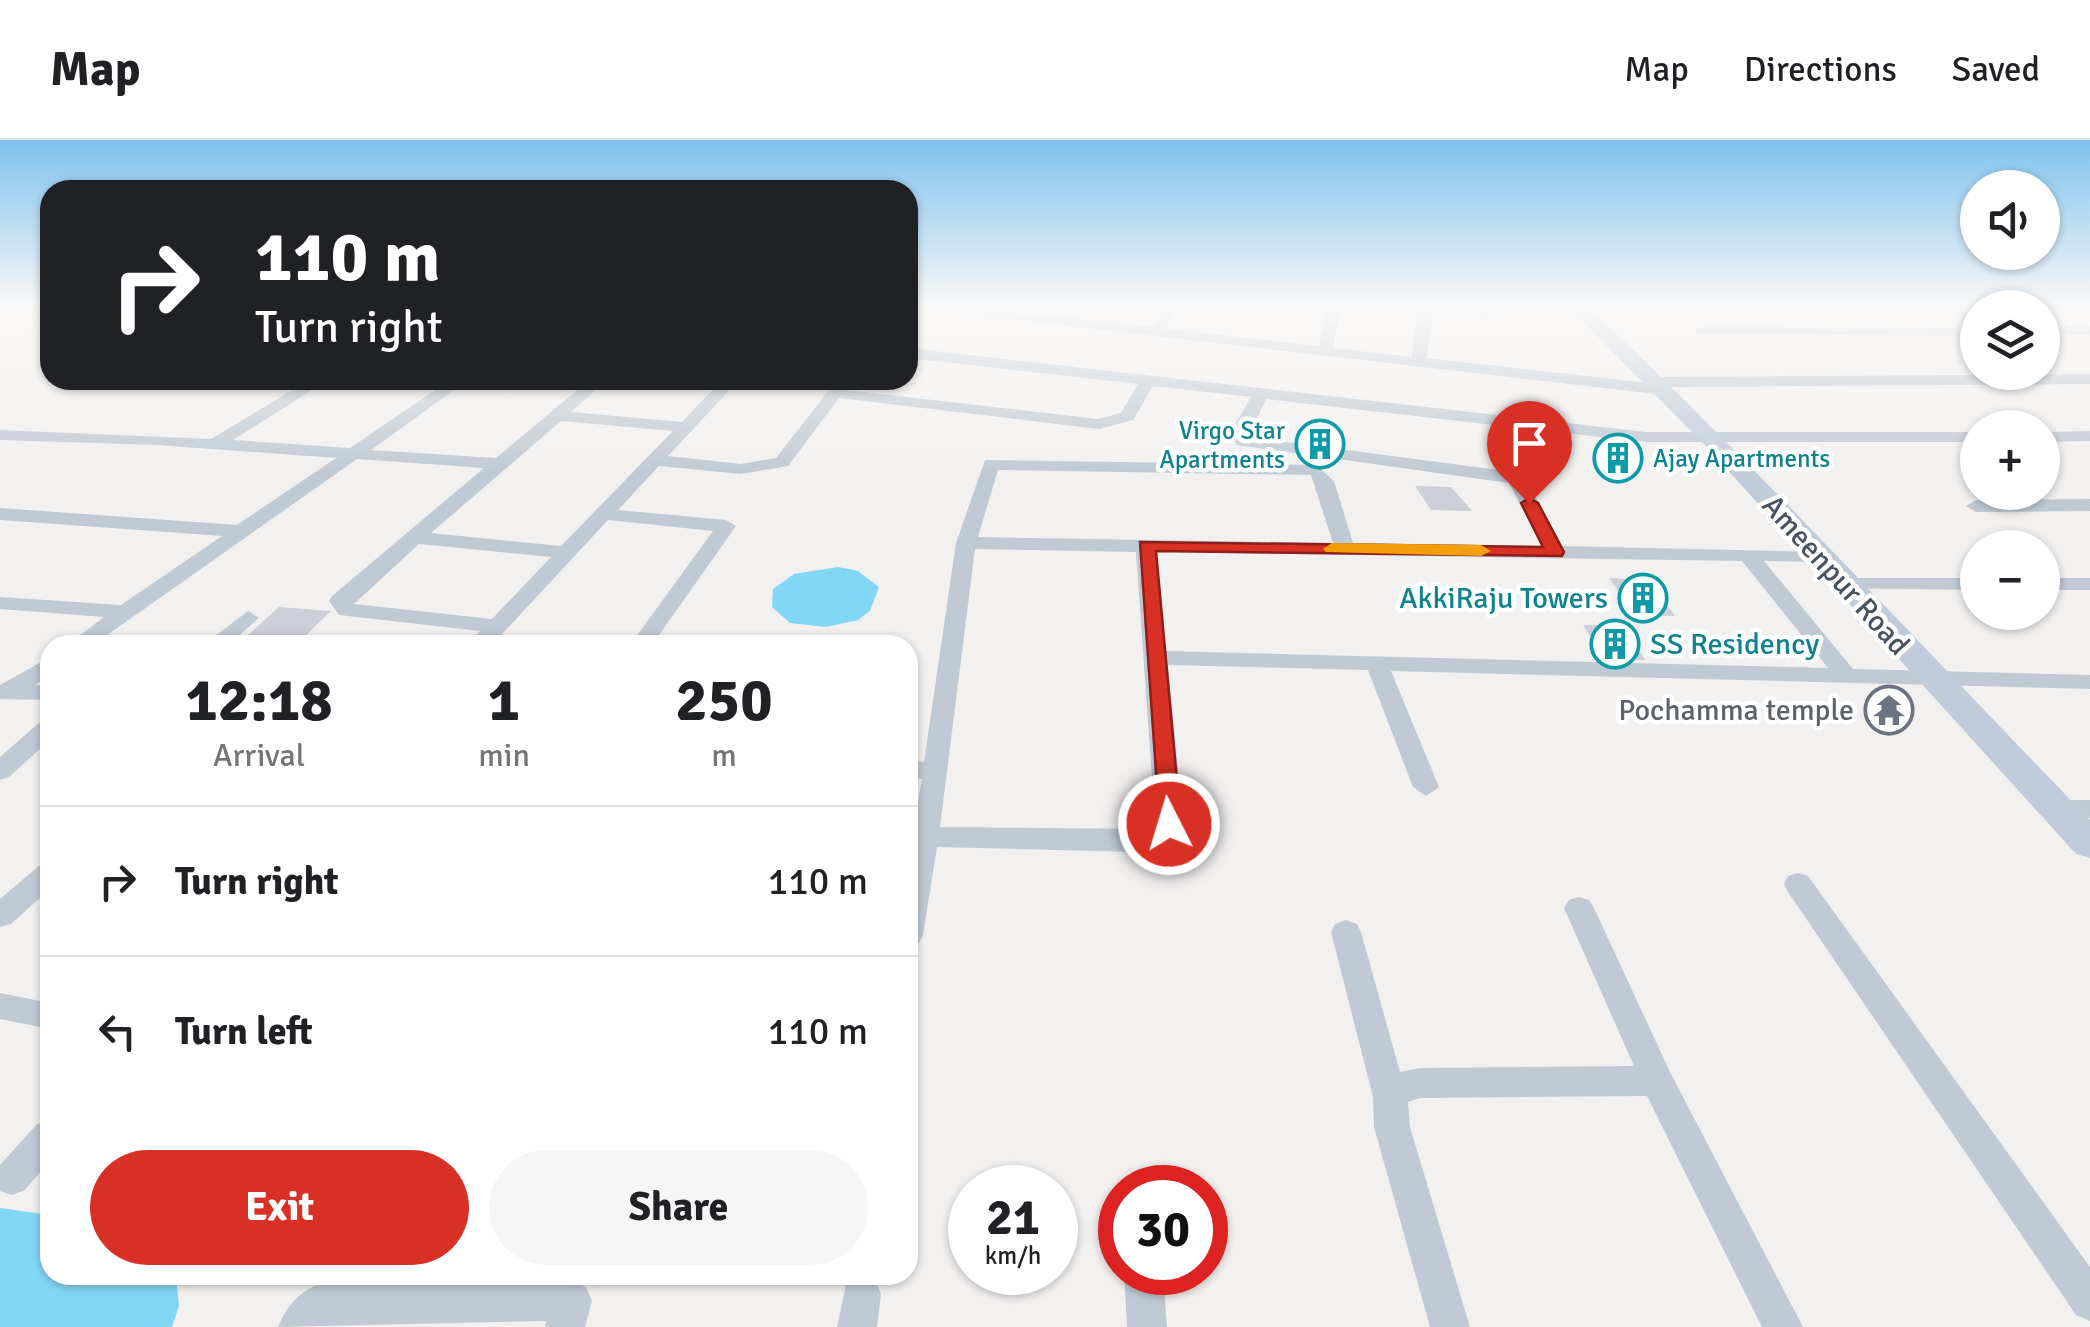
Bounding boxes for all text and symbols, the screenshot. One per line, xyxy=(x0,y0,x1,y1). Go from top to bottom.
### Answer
text: Map xyxy=(50,40,140,99)
text: Map xyxy=(1624,48,1689,91)
text: Directions xyxy=(1744,48,1897,91)
text: Saved xyxy=(1952,48,2040,91)
map controls xyxy=(1960,170,2060,630)
button: sound xyxy=(1960,170,2060,270)
text: 110 m xyxy=(255,214,440,300)
icon: right xyxy=(90,220,220,350)
button: layers xyxy=(1960,290,2060,390)
text: Turn right xyxy=(255,300,443,355)
pin xyxy=(1487,401,1572,504)
button: + xyxy=(1960,410,2060,510)
place label: Virgo Star Apartments xyxy=(1160,415,1286,475)
icon: arrive xyxy=(1502,416,1557,471)
building icon: Virgo Star Apartments xyxy=(1294,418,1346,470)
building icon: Ajay Apartments xyxy=(1592,432,1644,484)
place label: Ajay Apartments xyxy=(1653,443,1830,474)
street label: Ameenpur Road xyxy=(1754,488,1917,663)
button: − xyxy=(1960,530,2060,630)
building icon: AkkiRaju Towers xyxy=(1617,572,1669,624)
place label: AkkiRaju Towers xyxy=(1399,580,1608,617)
building icon: SS Residency xyxy=(1589,618,1641,670)
place label: SS Residency xyxy=(1650,626,1819,663)
text: 12:18 xyxy=(185,664,333,738)
text: 1 xyxy=(488,664,520,738)
text: 250 xyxy=(675,664,773,738)
temple icon: Pochamma temple xyxy=(1863,684,1915,736)
place label: Pochamma temple xyxy=(1618,692,1854,729)
text: Arrival xyxy=(213,736,305,775)
text: min xyxy=(478,736,530,775)
text: m xyxy=(711,736,737,775)
position arrow xyxy=(1117,772,1221,876)
icon: right xyxy=(90,854,145,909)
text: Turn right xyxy=(175,858,339,905)
text: 110 m xyxy=(768,858,868,905)
icon: left xyxy=(90,1004,145,1059)
text: Turn left xyxy=(175,1008,313,1055)
text: 110 m xyxy=(768,1008,868,1055)
button: Exit xyxy=(90,1150,469,1265)
button: Share xyxy=(489,1150,868,1265)
speed limit sign: 30 xyxy=(1098,1165,1228,1295)
text: 21 xyxy=(986,1187,1040,1249)
text: km/h xyxy=(985,1240,1041,1271)

